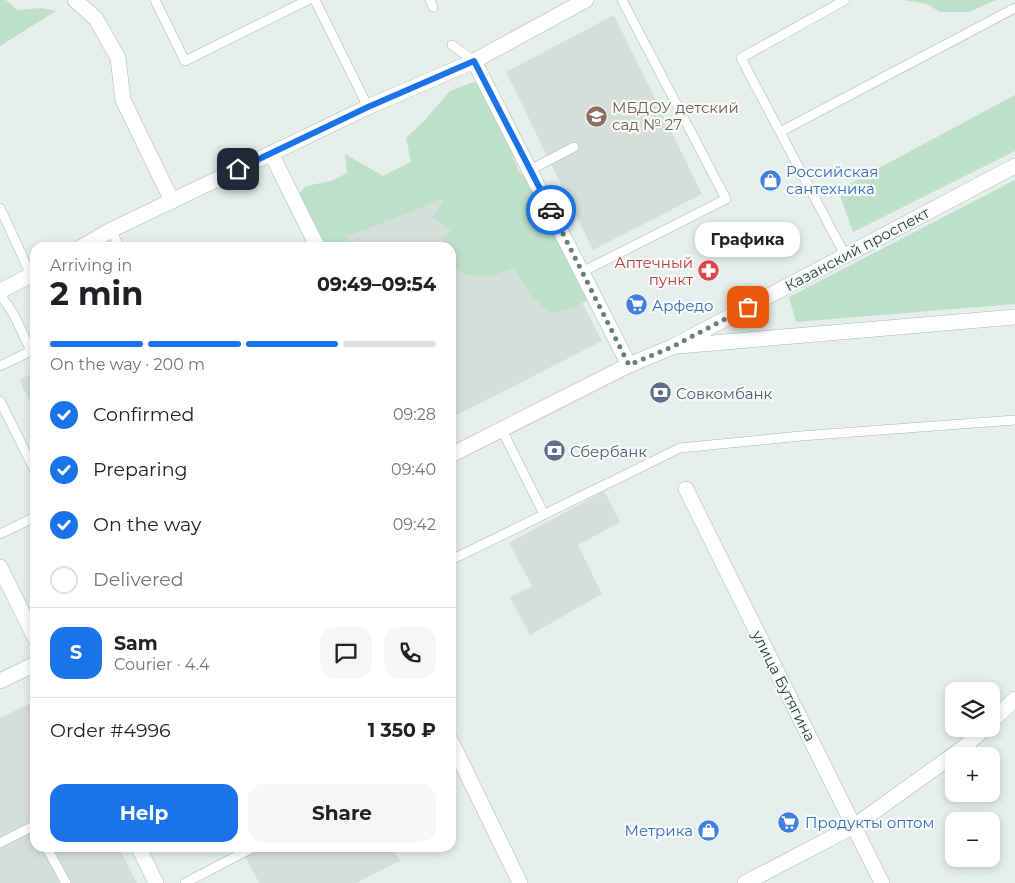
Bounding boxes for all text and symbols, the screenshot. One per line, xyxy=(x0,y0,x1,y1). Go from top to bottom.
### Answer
place label: МБДОУ детский сад № 27 xyxy=(612,98,739,134)
school or university icon: МБДОУ детский сад № 27 xyxy=(584,104,608,128)
pin xyxy=(217,148,259,190)
icon: home xyxy=(224,155,252,183)
place label: Российская сантехника xyxy=(786,162,878,198)
shop icon: Российская сантехника xyxy=(758,168,782,192)
courier xyxy=(526,185,576,235)
icon: car xyxy=(537,196,565,224)
street label: Казанский проспект xyxy=(781,202,933,295)
callout: Графика xyxy=(696,222,800,257)
text: Графика xyxy=(711,230,784,249)
place label: Аптечный пункт xyxy=(615,253,694,289)
text: Arriving in xyxy=(50,256,132,275)
pharmacy icon: Аптечный пункт xyxy=(697,259,721,283)
text: 09:49–09:54 xyxy=(317,273,436,296)
text: 2 min xyxy=(50,274,143,313)
pin xyxy=(727,286,769,328)
supermarket icon: Арфедо xyxy=(624,293,648,317)
icon: bag xyxy=(734,293,762,321)
place label: Арфедо xyxy=(652,296,714,315)
text: On the way · 200 m xyxy=(50,355,205,374)
bank icon: Совкомбанк xyxy=(648,381,672,405)
place label: Совкомбанк xyxy=(676,384,773,403)
icon: check xyxy=(50,401,78,429)
text: Confirmed xyxy=(93,403,194,426)
text: 09:28 xyxy=(393,405,436,424)
bank icon: Сбербанк xyxy=(542,439,566,463)
place label: Сбербанк xyxy=(570,442,647,461)
icon: check xyxy=(50,456,78,484)
text: Preparing xyxy=(93,458,188,481)
text: 09:40 xyxy=(391,460,436,479)
icon: check xyxy=(50,511,78,539)
text: On the way xyxy=(93,513,201,536)
text: 09:42 xyxy=(393,515,436,534)
text: Delivered xyxy=(93,568,184,591)
street label: улица Бутягина xyxy=(747,626,820,745)
button: chat xyxy=(320,627,372,679)
button: phone xyxy=(384,627,436,679)
text: Sam xyxy=(114,632,158,655)
text: S xyxy=(70,641,82,664)
text: Courier · 4.4 xyxy=(114,655,210,674)
map controls xyxy=(945,682,1000,867)
button: layers xyxy=(945,682,1000,737)
text: Order #4996 xyxy=(50,719,171,742)
text: 1 350 ₽ xyxy=(368,719,436,742)
button: + xyxy=(945,747,1000,802)
button: Help xyxy=(50,784,238,842)
button: Share xyxy=(248,784,436,842)
supermarket icon: Продукты оптом xyxy=(777,810,801,834)
button: − xyxy=(945,812,1000,867)
place label: Продукты оптом xyxy=(805,813,934,832)
shop icon: Метрика xyxy=(697,818,721,842)
place label: Метрика xyxy=(625,821,693,840)

